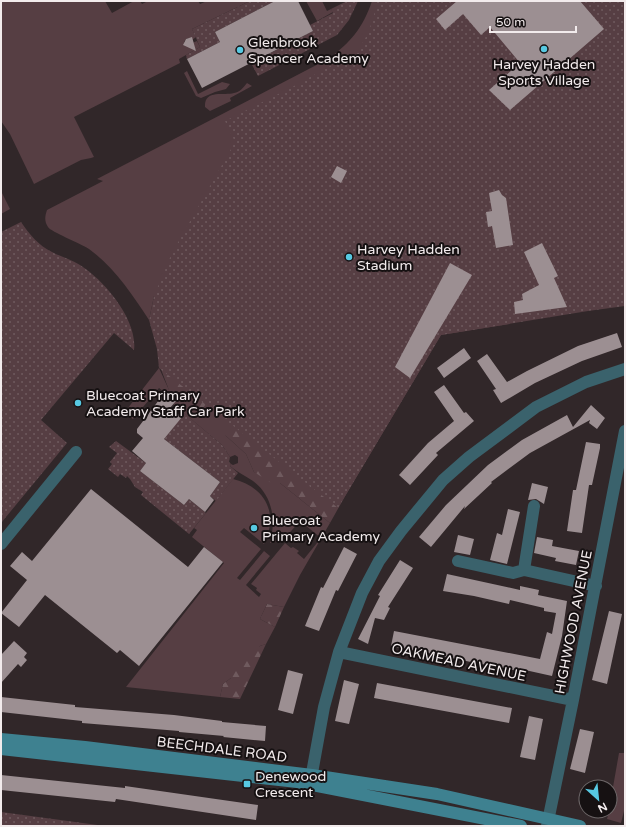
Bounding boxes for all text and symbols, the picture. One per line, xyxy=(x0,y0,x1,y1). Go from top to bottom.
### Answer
scale bar xyxy=(490,8,576,34)
text: 50 m xyxy=(496,15,525,29)
place label: Glenbrook Spencer Academy xyxy=(248,34,369,67)
marker: Harvey Hadden Sports Village xyxy=(539,44,549,54)
marker: Glenbrook Spencer Academy xyxy=(235,45,245,55)
place label: Harvey Hadden Sports Village xyxy=(493,56,595,89)
place label: Harvey Hadden Stadium xyxy=(357,241,460,274)
marker: Harvey Hadden Stadium xyxy=(344,252,354,262)
place label: Bluecoat Primary Academy Staff Car Park xyxy=(86,387,245,420)
marker: Bluecoat Primary Academy Staff Car Park xyxy=(73,398,83,408)
place label: Bluecoat Primary Academy xyxy=(262,512,380,545)
marker: Bluecoat Primary Academy xyxy=(249,523,259,533)
street label: HIGHWOOD AVENUE xyxy=(551,549,596,695)
street label: OAKMEAD AVENUE xyxy=(390,640,528,685)
street label: BEECHDALE ROAD xyxy=(156,733,288,766)
place label: Denewood Crescent xyxy=(255,768,326,801)
marker: Denewood Crescent xyxy=(242,779,252,789)
north arrow xyxy=(578,779,618,819)
text: N xyxy=(595,800,609,815)

